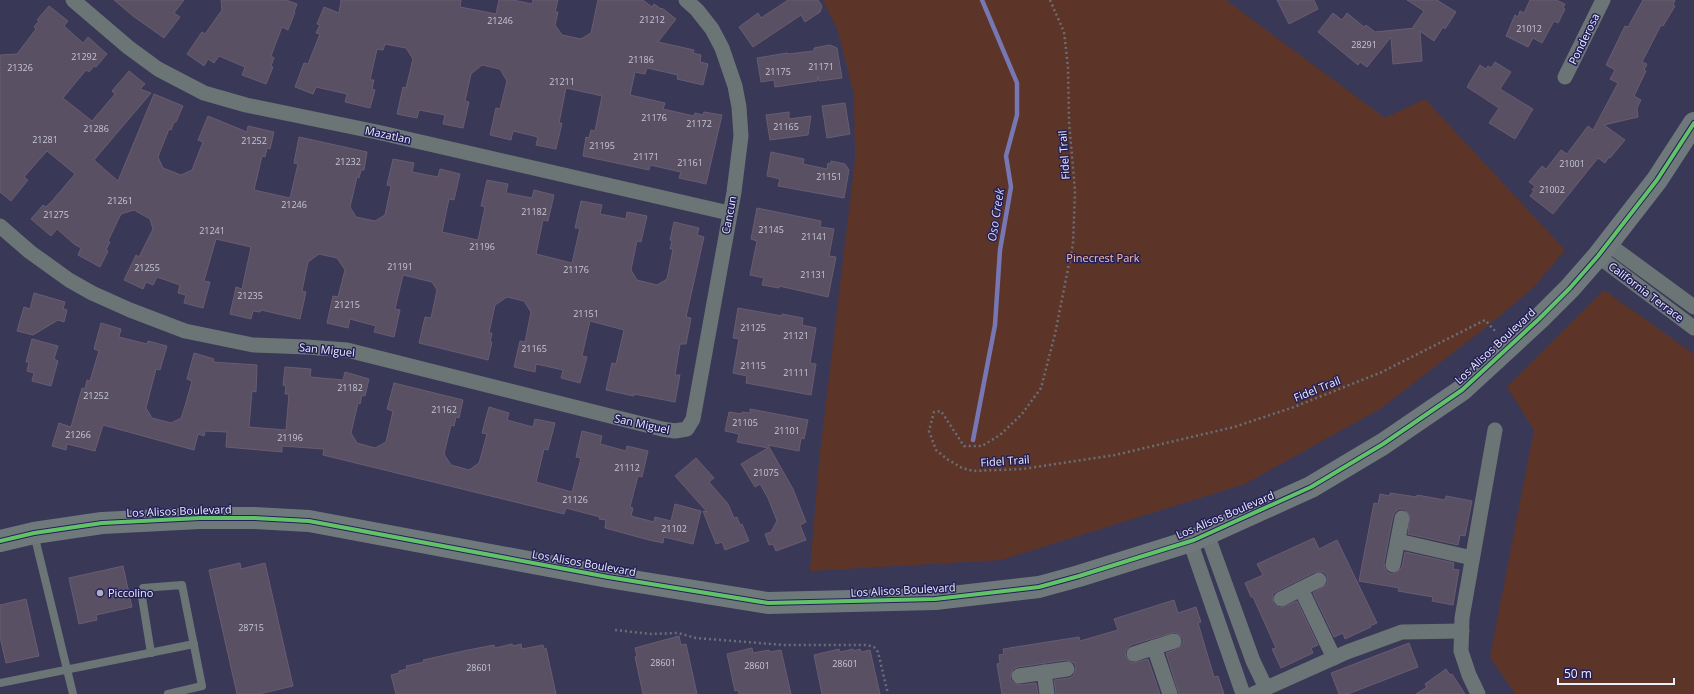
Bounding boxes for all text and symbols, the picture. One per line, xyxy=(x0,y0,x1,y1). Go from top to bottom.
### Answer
street label: Ponderosa xyxy=(1565,11,1602,67)
house number: 21212 xyxy=(639,13,665,26)
house number: 21246 xyxy=(487,14,513,27)
house number: 21012 xyxy=(1516,22,1542,35)
house number: 28291 xyxy=(1351,38,1377,51)
house number: 21292 xyxy=(71,50,97,63)
house number: 21186 xyxy=(628,53,654,66)
house number: 21171 xyxy=(808,60,834,73)
house number: 21326 xyxy=(7,61,33,74)
house number: 21175 xyxy=(765,65,791,78)
house number: 21211 xyxy=(549,75,575,88)
house number: 21176 xyxy=(641,111,667,124)
house number: 21172 xyxy=(686,117,712,130)
house number: 21165 xyxy=(773,120,799,133)
house number: 21286 xyxy=(83,122,109,135)
street label: Mazatlan xyxy=(364,122,413,147)
street label: Fidel Trail xyxy=(1054,130,1073,180)
house number: 21281 xyxy=(32,133,58,146)
house number: 21252 xyxy=(241,134,267,147)
house number: 21195 xyxy=(589,139,615,152)
house number: 21171 xyxy=(633,150,659,163)
house number: 21232 xyxy=(335,155,361,168)
house number: 21161 xyxy=(677,156,703,169)
house number: 21001 xyxy=(1559,157,1585,170)
house number: 21151 xyxy=(816,170,842,183)
house number: 21002 xyxy=(1539,183,1565,196)
water label: Oso Creek xyxy=(983,186,1008,243)
house number: 21261 xyxy=(107,194,133,207)
street label: Cancun xyxy=(717,195,740,235)
house number: 21246 xyxy=(281,198,307,211)
house number: 21182 xyxy=(521,205,547,218)
house number: 21275 xyxy=(43,208,69,221)
house number: 21145 xyxy=(758,223,784,236)
house number: 21241 xyxy=(199,224,225,237)
house number: 21141 xyxy=(801,230,827,243)
house number: 21196 xyxy=(469,240,495,253)
park label: Pinecrest Park xyxy=(1066,250,1140,265)
street label: California Terrace xyxy=(1606,258,1687,325)
house number: 21191 xyxy=(387,260,413,273)
house number: 21255 xyxy=(134,261,160,274)
house number: 21176 xyxy=(563,263,589,276)
house number: 21131 xyxy=(800,268,826,281)
house number: 21235 xyxy=(237,289,263,302)
house number: 21215 xyxy=(334,298,360,311)
street label: Los Alisos Boulevard xyxy=(1451,304,1538,387)
house number: 21151 xyxy=(573,307,599,320)
house number: 21125 xyxy=(740,321,766,334)
house number: 21121 xyxy=(783,329,809,342)
street label: San Miguel xyxy=(298,339,356,360)
house number: 21165 xyxy=(521,342,547,355)
house number: 21115 xyxy=(740,359,766,372)
house number: 21111 xyxy=(783,366,809,379)
street label: Fidel Trail xyxy=(1291,372,1342,405)
house number: 21182 xyxy=(337,381,363,394)
house number: 21252 xyxy=(83,389,109,402)
house number: 21162 xyxy=(431,403,457,416)
street label: San Miguel xyxy=(613,410,671,437)
house number: 21105 xyxy=(732,416,758,429)
house number: 21101 xyxy=(774,424,800,437)
house number: 21266 xyxy=(65,428,91,441)
house number: 21196 xyxy=(277,431,303,444)
street label: Fidel Trail xyxy=(980,451,1030,470)
house number: 21112 xyxy=(614,461,640,474)
house number: 21075 xyxy=(753,466,779,479)
street label: Los Alisos Boulevard xyxy=(1173,487,1276,542)
house number: 21126 xyxy=(562,493,588,506)
street label: Los Alisos Boulevard xyxy=(126,501,232,520)
house number: 21102 xyxy=(661,522,687,535)
street label: Los Alisos Boulevard xyxy=(531,546,637,579)
street label: Los Alisos Boulevard xyxy=(850,579,956,600)
place label: Piccolino xyxy=(108,585,154,600)
marker: Piccolino xyxy=(95,588,105,598)
house number: 28715 xyxy=(238,621,264,634)
house number: 28601 xyxy=(650,656,676,669)
house number: 28601 xyxy=(832,657,858,670)
house number: 28601 xyxy=(744,659,770,672)
scale bar xyxy=(1558,660,1674,686)
house number: 28601 xyxy=(466,661,492,674)
text: 50 m xyxy=(1564,665,1592,682)

